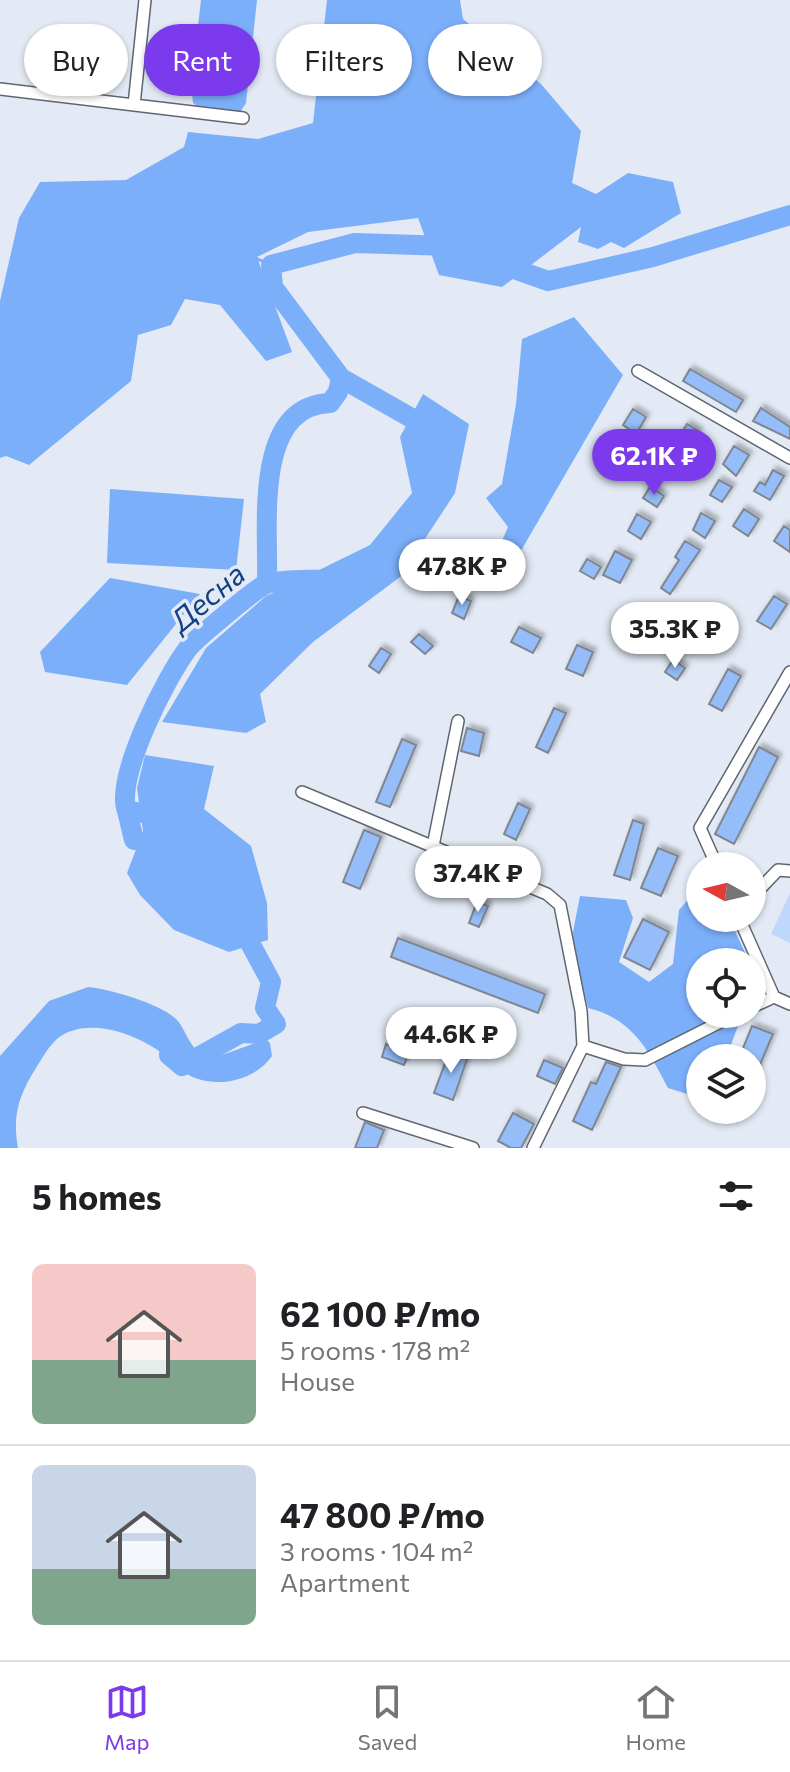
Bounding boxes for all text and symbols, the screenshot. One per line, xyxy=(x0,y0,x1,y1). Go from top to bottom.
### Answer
chip: Buy xyxy=(24,24,128,96)
chip: Rent xyxy=(144,24,260,96)
chip: Filters xyxy=(276,24,412,96)
chip: New xyxy=(428,24,542,96)
pin: 62.1K ₽ xyxy=(580,429,728,497)
text: 62.1K ₽ xyxy=(610,439,698,470)
pin: 47.8K ₽ xyxy=(388,539,536,607)
text: 47.8K ₽ xyxy=(417,549,507,580)
water label: Десна xyxy=(159,554,252,640)
pin: 35.3K ₽ xyxy=(601,602,749,670)
text: 35.3K ₽ xyxy=(629,612,721,643)
pin: 37.4K ₽ xyxy=(404,846,552,914)
north arrow xyxy=(686,852,766,932)
map controls xyxy=(686,852,766,1124)
text: 37.4K ₽ xyxy=(433,856,523,887)
button: locate xyxy=(686,948,766,1028)
pin: 44.6K ₽ xyxy=(377,1007,525,1075)
text: 44.6K ₽ xyxy=(404,1017,498,1048)
button: layers xyxy=(686,1044,766,1124)
icon: filters xyxy=(714,1174,758,1218)
text: 5 homes xyxy=(32,1175,162,1217)
text: 62 100 ₽/mo xyxy=(280,1292,480,1334)
icon: home xyxy=(96,1296,192,1392)
text: 5 rooms · 178 m² xyxy=(280,1334,470,1365)
text: House xyxy=(280,1365,355,1396)
text: 47 800 ₽/mo xyxy=(280,1493,485,1535)
icon: home xyxy=(96,1497,192,1593)
text: 3 rooms · 104 m² xyxy=(280,1535,473,1566)
text: Apartment xyxy=(280,1566,410,1597)
tab: Map xyxy=(104,1680,150,1755)
tab: Saved xyxy=(358,1680,417,1755)
tab: Home xyxy=(625,1680,686,1755)

